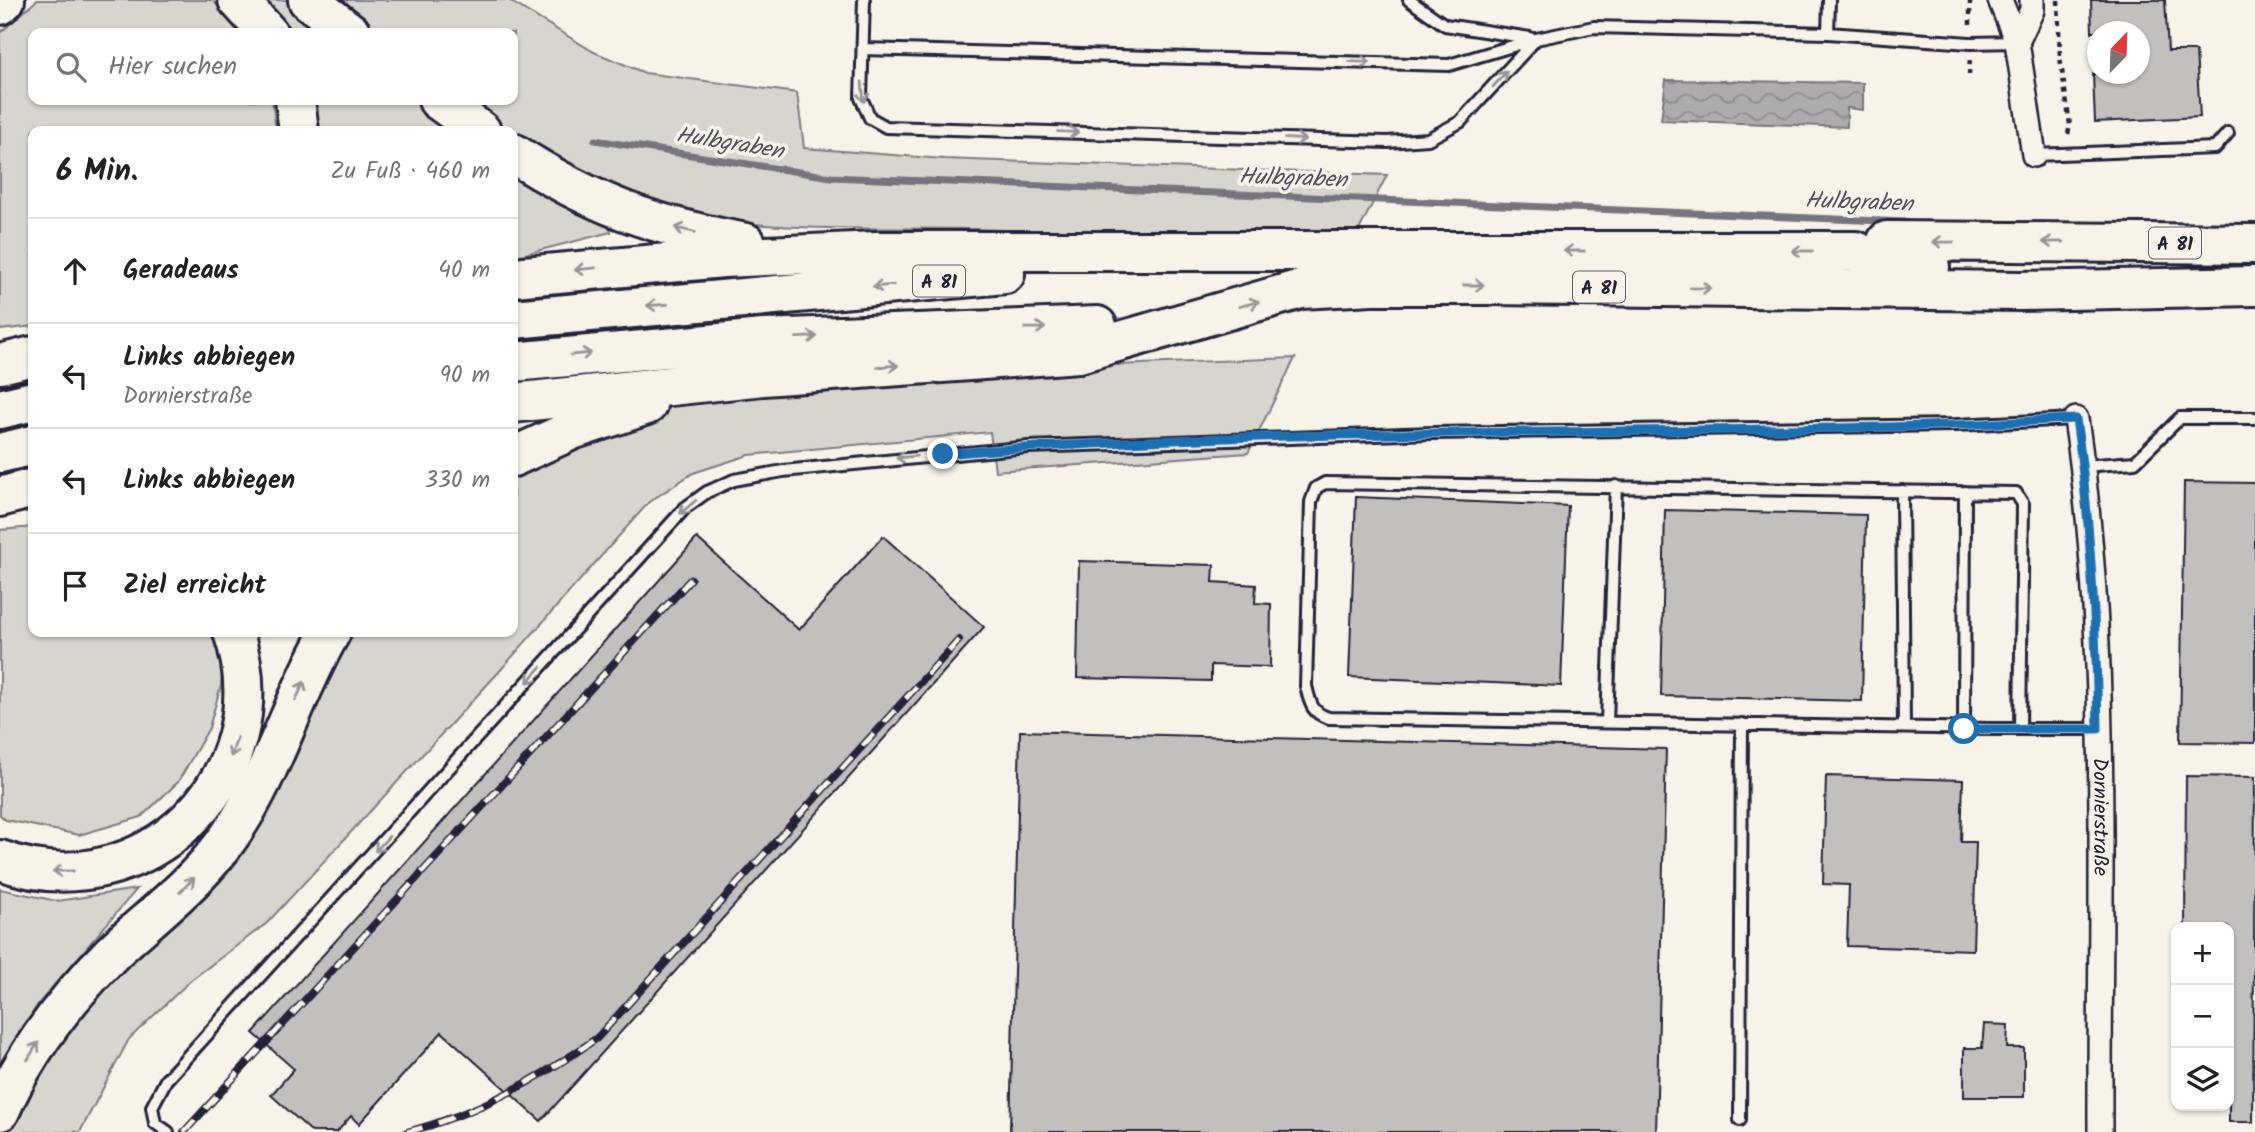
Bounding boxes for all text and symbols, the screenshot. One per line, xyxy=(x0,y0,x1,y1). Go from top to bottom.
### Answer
north arrow xyxy=(2087,21,2150,84)
search box xyxy=(28,28,518,105)
text: Hier suchen xyxy=(108,46,237,88)
icon: search xyxy=(52,48,90,86)
one-way arrow xyxy=(1348,56,1371,69)
one-way arrow xyxy=(1492,70,1508,88)
one-way arrow xyxy=(857,80,870,103)
water label: Hulbgraben xyxy=(673,118,788,170)
one-way arrow xyxy=(1056,126,1079,139)
one-way arrow xyxy=(1284,132,1307,146)
text: 6 Min. xyxy=(56,148,138,196)
text: Zu Fuß · 460 m xyxy=(331,154,490,190)
water label: Hulbgraben xyxy=(1238,159,1349,199)
water label: Hulbgraben xyxy=(1804,183,1915,223)
one-way arrow xyxy=(674,223,697,237)
road number: A 81 xyxy=(2149,228,2201,258)
one-way arrow xyxy=(1932,235,1955,248)
one-way arrow xyxy=(2042,235,2065,249)
one-way arrow xyxy=(1563,244,1586,257)
one-way arrow xyxy=(1790,244,1813,258)
text: Geradeaus xyxy=(123,250,239,292)
icon: ahead xyxy=(56,252,94,290)
text: 40 m xyxy=(438,253,490,289)
one-way arrow xyxy=(574,263,597,276)
road number: A 81 xyxy=(913,266,965,296)
road number: A 81 xyxy=(1573,272,1625,302)
one-way arrow xyxy=(1462,278,1485,292)
one-way arrow xyxy=(872,279,895,292)
one-way arrow xyxy=(1690,281,1713,295)
one-way arrow xyxy=(1237,296,1259,309)
one-way arrow xyxy=(646,299,668,312)
one-way arrow xyxy=(1023,322,1046,335)
one-way arrow xyxy=(796,330,818,343)
text: Links abbiegen xyxy=(123,337,295,379)
one-way arrow xyxy=(569,347,591,360)
icon: left xyxy=(56,357,94,395)
text: 90 m xyxy=(440,358,490,394)
one-way arrow xyxy=(876,359,899,372)
text: Dornierstraße xyxy=(123,379,252,415)
route end xyxy=(927,438,958,469)
one-way arrow xyxy=(895,451,918,464)
text: Links abbiegen xyxy=(123,460,295,502)
icon: left xyxy=(56,462,94,500)
text: 330 m xyxy=(425,463,490,499)
one-way arrow xyxy=(679,499,697,515)
text: Ziel erreicht xyxy=(123,565,266,607)
icon: arrive xyxy=(56,567,94,605)
one-way arrow xyxy=(526,666,543,683)
one-way arrow xyxy=(294,681,307,702)
route start xyxy=(1948,713,1979,744)
one-way arrow xyxy=(227,735,239,757)
street label: Dornierstraße xyxy=(2083,758,2116,877)
one-way arrow xyxy=(374,835,390,853)
one-way arrow xyxy=(52,864,75,878)
one-way arrow xyxy=(178,877,195,894)
map controls xyxy=(2171,922,2234,1111)
button: + xyxy=(2171,922,2234,985)
button: − xyxy=(2171,985,2234,1048)
one-way arrow xyxy=(26,1042,40,1062)
button: layers xyxy=(2171,1048,2234,1111)

